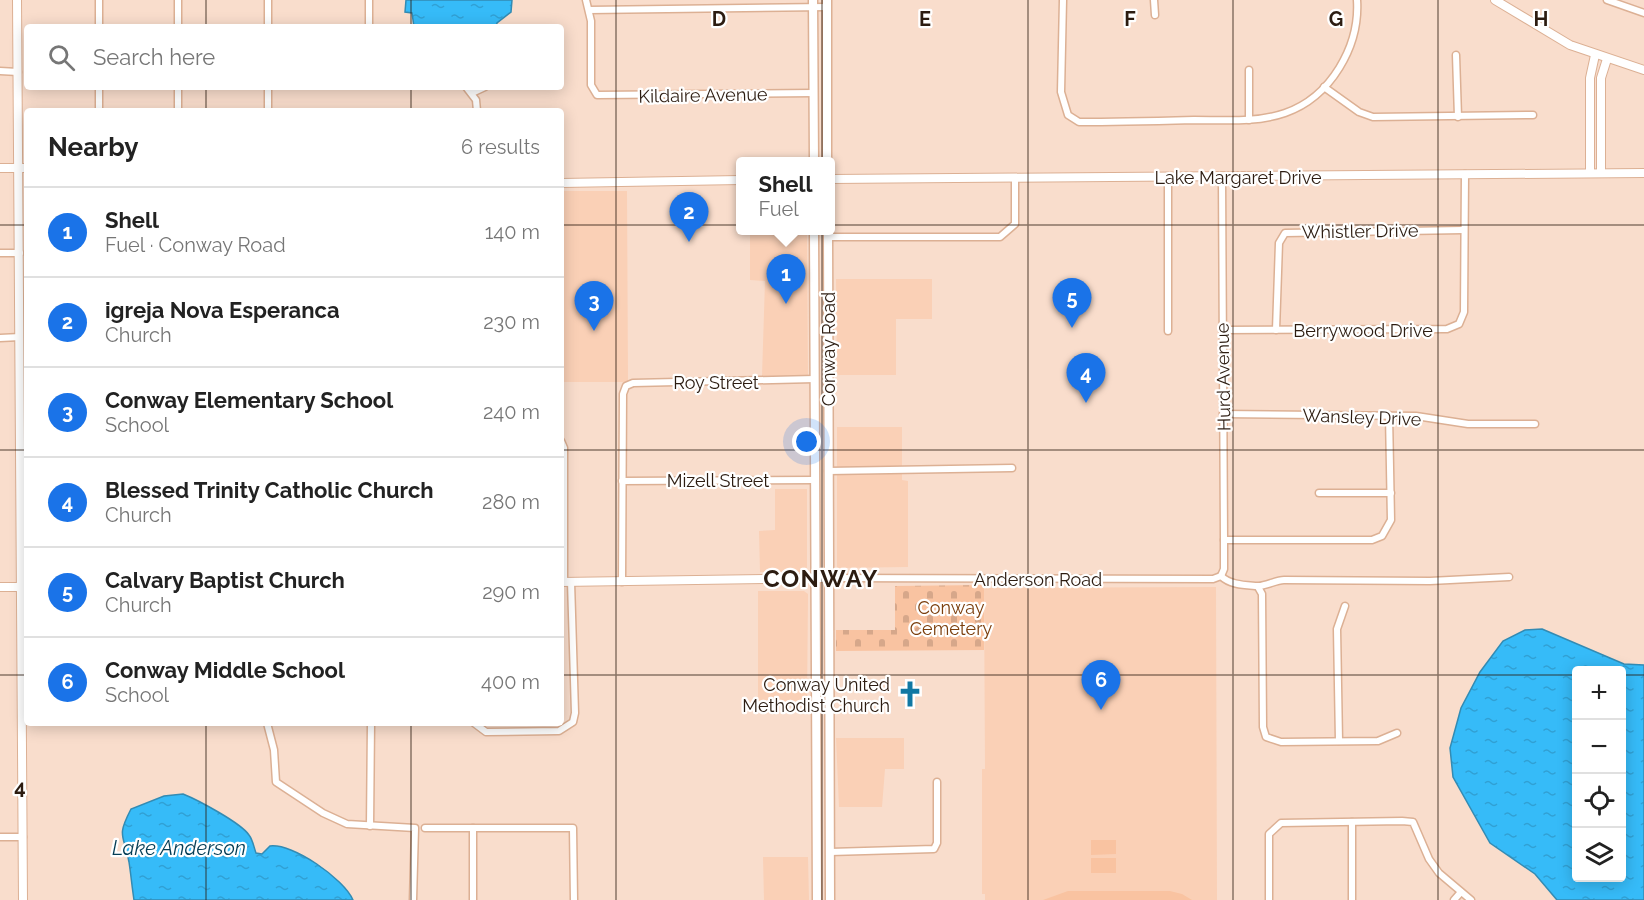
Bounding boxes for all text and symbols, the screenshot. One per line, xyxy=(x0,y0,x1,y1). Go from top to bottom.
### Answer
text: D xyxy=(712,7,726,31)
text: E xyxy=(919,7,931,31)
text: F xyxy=(1124,7,1136,31)
text: G xyxy=(1329,7,1343,31)
text: H xyxy=(1534,7,1548,31)
search box xyxy=(24,24,564,90)
icon: search xyxy=(45,41,78,74)
text: Search here xyxy=(93,44,215,70)
street label: Kildaire Avenue xyxy=(638,83,768,107)
text: Nearby xyxy=(48,132,138,162)
text: 6 results xyxy=(461,135,540,159)
popup xyxy=(736,157,835,235)
street label: Lake Margaret Drive xyxy=(1154,167,1322,188)
text: Shell xyxy=(759,171,812,197)
pin: 2 xyxy=(670,192,708,242)
text: Fuel xyxy=(759,197,799,221)
text: Shell xyxy=(105,207,159,233)
street label: Whistler Drive xyxy=(1301,219,1419,243)
text: 1 xyxy=(63,220,72,244)
text: 140 m xyxy=(485,220,540,244)
text: Fuel · Conway Road xyxy=(105,233,286,257)
pin: 1 xyxy=(766,254,806,304)
pin: 5 xyxy=(1052,278,1092,328)
pin: 3 xyxy=(574,282,614,331)
street label: Conway Road xyxy=(818,292,839,406)
text: igreja Nova Esperanca xyxy=(105,297,340,323)
text: 2 xyxy=(62,310,73,334)
text: 230 m xyxy=(483,310,540,334)
street label: Berrywood Drive xyxy=(1293,320,1433,341)
street label: Hurd Avenue xyxy=(1212,322,1234,431)
text: Church xyxy=(105,323,172,347)
pin: 4 xyxy=(1066,354,1106,403)
street label: Roy Street xyxy=(673,372,759,393)
text: Conway Elementary School xyxy=(105,387,393,413)
text: 3 xyxy=(62,400,73,424)
text: 240 m xyxy=(483,400,540,424)
street label: Wansley Drive xyxy=(1302,404,1422,430)
text: School xyxy=(105,413,169,437)
your location xyxy=(792,427,821,456)
street label: Mizell Street xyxy=(667,470,769,491)
text: Blessed Trinity Catholic Church xyxy=(105,477,434,503)
text: 4 xyxy=(62,490,73,514)
text: 280 m xyxy=(482,490,540,514)
text: Church xyxy=(105,503,172,527)
district label: CONWAY xyxy=(763,564,879,593)
text: Calvary Baptist Church xyxy=(105,567,345,593)
street label: Anderson Road xyxy=(974,569,1102,590)
text: 5 xyxy=(62,580,73,604)
text: 290 m xyxy=(482,580,540,604)
text: Church xyxy=(105,593,172,617)
park label: Conway Cemetery xyxy=(910,597,992,639)
text: Conway Middle School xyxy=(105,657,345,683)
pin: 6 xyxy=(1082,660,1120,710)
map controls xyxy=(1572,666,1626,882)
button: + xyxy=(1572,666,1626,720)
text: 6 xyxy=(61,670,74,694)
text: 400 m xyxy=(481,670,540,694)
place label: Conway United Methodist Church xyxy=(742,674,890,716)
church icon: Conway United Methodist Church xyxy=(895,679,925,709)
text: School xyxy=(105,683,169,707)
button: − xyxy=(1572,720,1626,774)
button: locate xyxy=(1572,774,1626,828)
text: 4 xyxy=(14,775,26,799)
button: layers xyxy=(1572,828,1626,882)
water label: Lake Anderson xyxy=(112,836,246,860)

